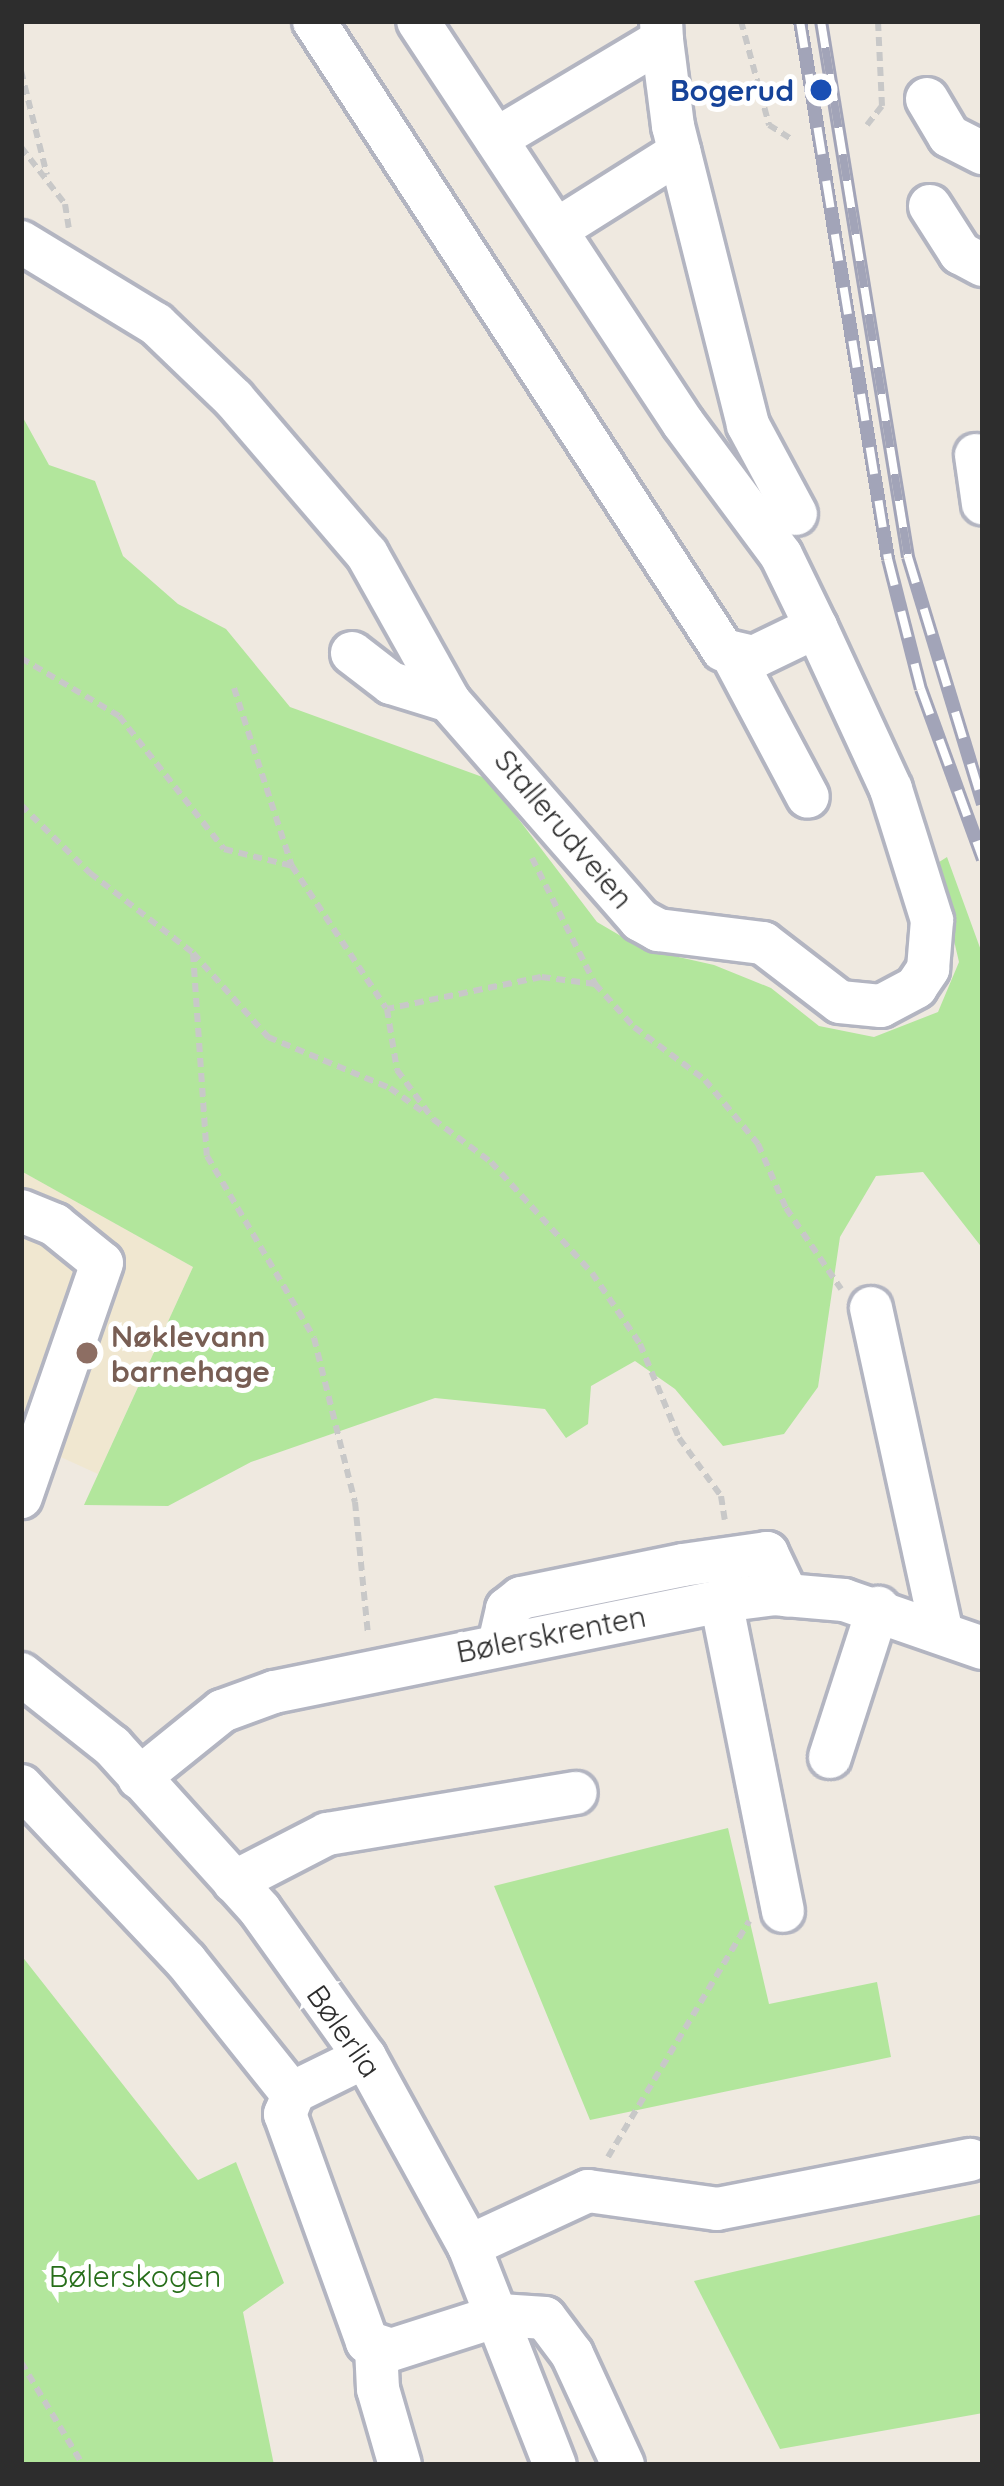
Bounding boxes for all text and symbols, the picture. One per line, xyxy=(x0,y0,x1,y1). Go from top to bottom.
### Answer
place label: Bogerud xyxy=(670,72,794,108)
marker: Bogerud xyxy=(805,74,837,106)
street label: Stallerudveien xyxy=(487,742,641,916)
place label: Nøklevann barnehage xyxy=(111,1318,270,1388)
marker: Nøklevann barnehage xyxy=(74,1340,100,1366)
street label: Bølerskrenten xyxy=(453,1598,649,1670)
street label: Bølerlia xyxy=(299,1978,389,2084)
park label: Bølerskogen xyxy=(49,2258,221,2294)

